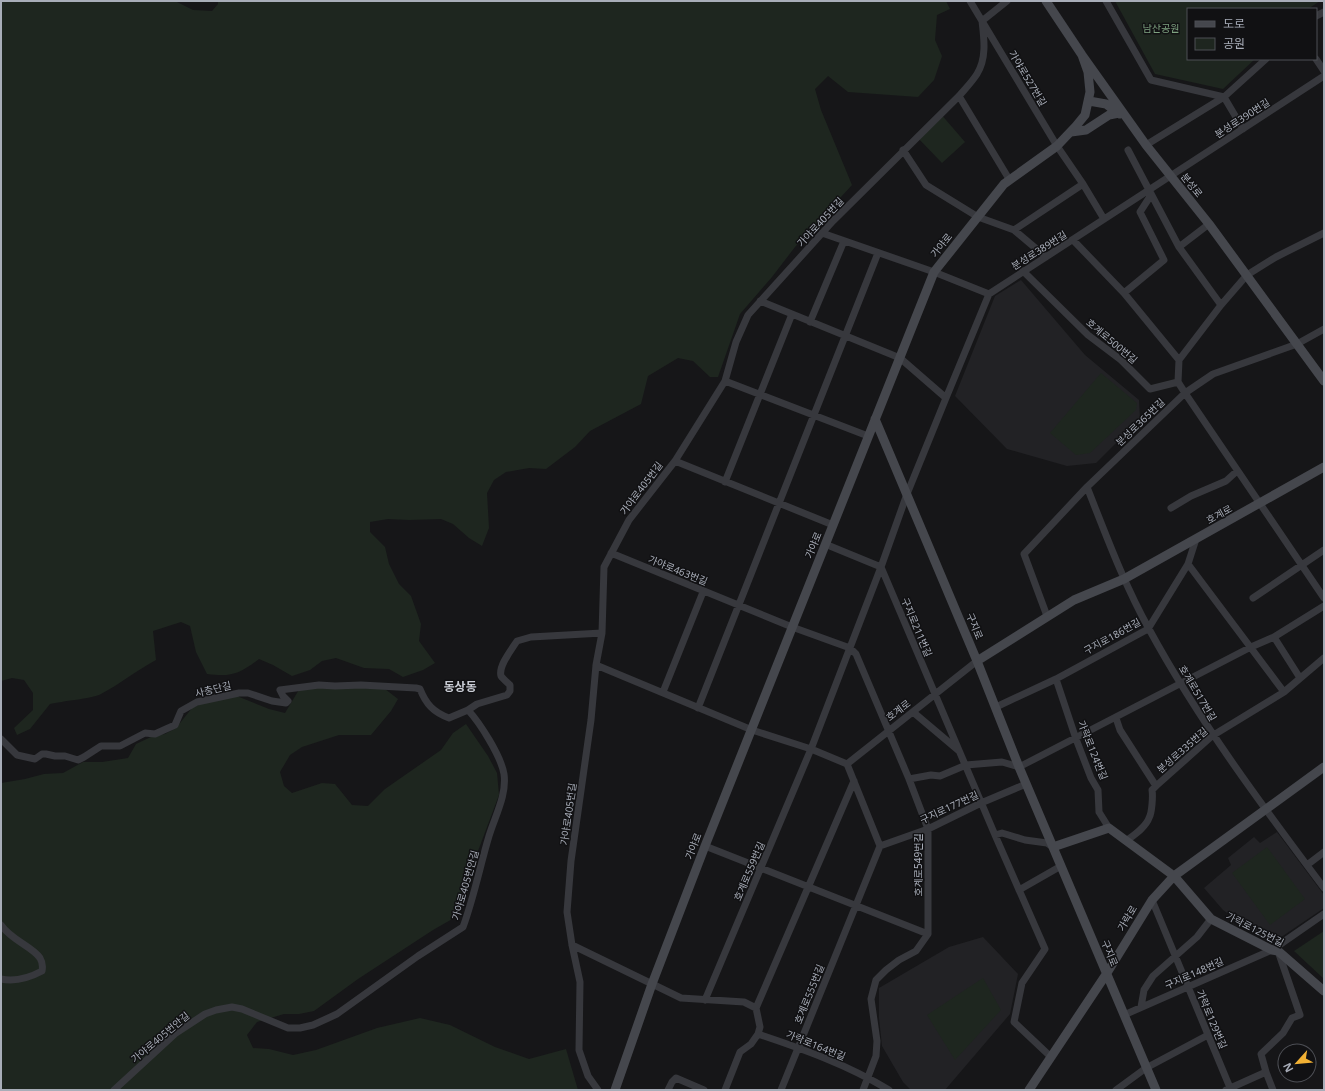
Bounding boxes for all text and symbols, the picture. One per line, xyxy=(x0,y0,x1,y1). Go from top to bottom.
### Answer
legend xyxy=(1187,8,1317,60)
text: 도로 xyxy=(1223,15,1245,32)
park label: 남산공원 xyxy=(1143,21,1179,35)
text: 공원 xyxy=(1223,35,1245,52)
street label: 가야로527번길 xyxy=(1006,47,1050,109)
street label: 분성로390번길 xyxy=(1212,95,1272,141)
street label: 분성로 xyxy=(1178,170,1206,200)
street label: 가야로405번길 xyxy=(793,194,847,250)
street label: 분성로389번길 xyxy=(1009,227,1069,273)
street label: 가야로 xyxy=(927,230,955,260)
street label: 호계로500번길 xyxy=(1083,315,1141,367)
street label: 분성로365번길 xyxy=(1112,395,1168,449)
street label: 가야로405번길 xyxy=(616,459,666,517)
street label: 호계로 xyxy=(1204,501,1234,527)
street label: 가야로 xyxy=(801,530,825,560)
street label: 가야로463번길 xyxy=(646,552,710,588)
street label: 구지로211번길 xyxy=(898,595,936,659)
street label: 구지로 xyxy=(963,611,987,641)
street label: 구지로186번길 xyxy=(1081,615,1143,657)
street label: 호계로517번길 xyxy=(1176,662,1220,724)
street label: 사충단길 xyxy=(193,678,233,700)
district label: 동상동 xyxy=(443,678,477,695)
street label: 호계로 xyxy=(883,696,913,724)
street label: 가락로124번길 xyxy=(1075,718,1111,782)
street label: 분성로335번길 xyxy=(1154,724,1210,776)
street label: 가야로405번길 xyxy=(557,782,579,846)
street label: 구지로177번길 xyxy=(917,787,981,827)
street label: 가야로 xyxy=(682,831,704,861)
street label: 호계로549번길 xyxy=(911,833,925,897)
street label: 호계로559번길 xyxy=(730,839,768,903)
street label: 가야로405번안길 xyxy=(448,848,482,922)
street label: 가락로 xyxy=(1114,903,1140,933)
street label: 가락로125번길 xyxy=(1224,908,1286,950)
street label: 구지로 xyxy=(1098,938,1122,968)
street label: 구지로148번길 xyxy=(1162,954,1226,992)
street label: 호계로555번길 xyxy=(791,962,827,1026)
street label: 가락로129번길 xyxy=(1193,987,1231,1051)
street label: 가야로405번안길 xyxy=(128,1008,192,1066)
street label: 가락로164번길 xyxy=(784,1027,848,1063)
north arrow xyxy=(1277,1043,1317,1083)
text: N xyxy=(1279,1060,1296,1075)

